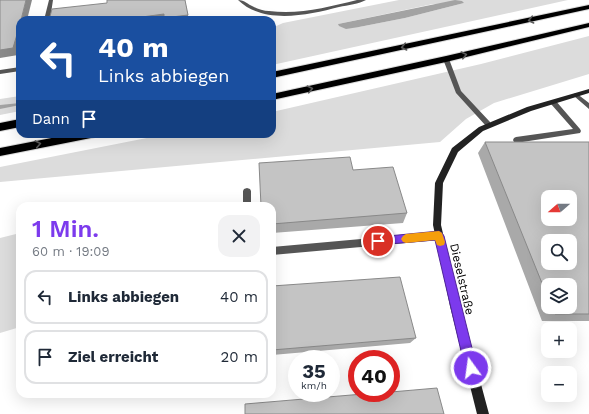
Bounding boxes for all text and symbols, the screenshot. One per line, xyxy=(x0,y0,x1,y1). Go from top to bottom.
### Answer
one-way arrow xyxy=(528,15,534,23)
text: 40 m xyxy=(98,31,168,64)
icon: left xyxy=(32,32,84,84)
one-way arrow xyxy=(401,43,407,51)
one-way arrow xyxy=(461,51,468,60)
text: Links abbiegen xyxy=(98,65,229,86)
one-way arrow xyxy=(307,85,313,93)
icon: arrive xyxy=(78,108,100,130)
text: Dann xyxy=(32,110,70,128)
one-way arrow xyxy=(35,141,41,149)
north arrow xyxy=(541,190,577,226)
map controls xyxy=(541,190,577,402)
text: 1 Min. xyxy=(32,215,99,243)
button: close xyxy=(218,215,260,257)
pin xyxy=(361,224,395,258)
icon: arrive xyxy=(367,230,389,252)
button: search xyxy=(541,234,577,270)
street label: Dieselstraße xyxy=(447,242,477,316)
text: 60 m · 19:09 xyxy=(32,244,109,259)
button: layers xyxy=(541,278,577,314)
icon: left xyxy=(34,286,56,308)
text: Links abbiegen xyxy=(68,288,179,306)
text: 40 m xyxy=(220,288,258,306)
button: + xyxy=(541,322,577,358)
icon: arrive xyxy=(34,346,56,368)
position arrow xyxy=(450,347,492,389)
text: Ziel erreicht xyxy=(68,348,158,366)
text: 20 m xyxy=(221,348,258,366)
speed limit sign: 40 xyxy=(348,350,400,402)
text: 35 xyxy=(302,359,326,383)
button: − xyxy=(541,366,577,402)
text: km/h xyxy=(301,380,327,391)

